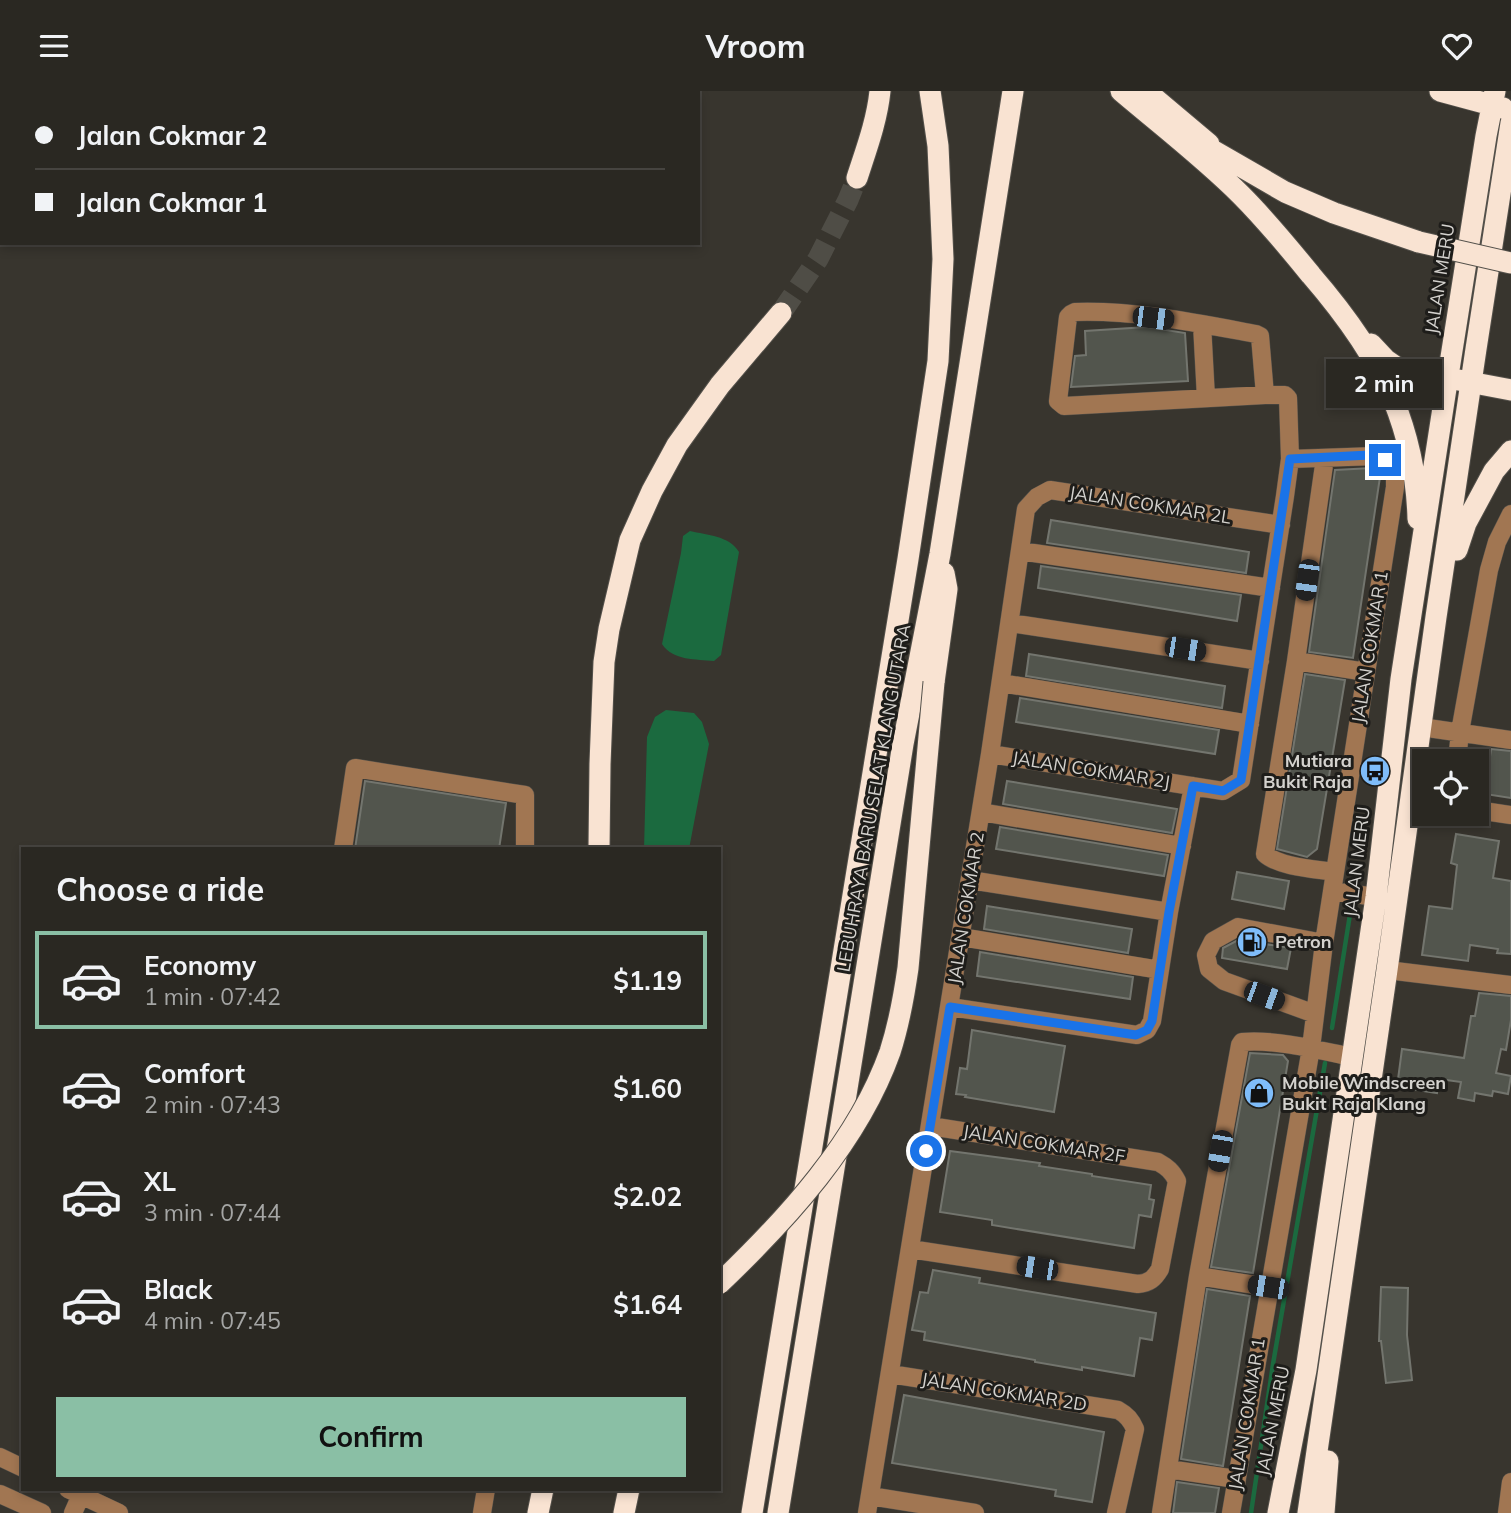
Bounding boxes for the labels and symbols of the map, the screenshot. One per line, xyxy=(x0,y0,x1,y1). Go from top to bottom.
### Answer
street label: JALAN MERU xyxy=(1419,222,1460,336)
car xyxy=(1131,305,1176,331)
callout: 2 min xyxy=(1327,359,1443,407)
route end xyxy=(1369,444,1401,476)
street label: JALAN COKMAR 2L xyxy=(1067,480,1233,529)
car xyxy=(1294,558,1321,602)
street label: JALAN COKMAR 1 xyxy=(1346,569,1393,725)
street label: LEBUHRAYA BARU SELAT KLANG UTARA xyxy=(832,622,915,974)
car xyxy=(1163,635,1208,663)
street label: JALAN COKMAR 2J xyxy=(1010,746,1172,793)
place label: Mutiara Bukit Raja xyxy=(1263,749,1352,793)
bus stop icon: Mutiara Bukit Raja xyxy=(1358,754,1392,788)
street label: JALAN MERU xyxy=(1338,805,1375,919)
street label: JALAN COKMAR 2 xyxy=(942,830,989,986)
fuel station icon: Petron xyxy=(1235,925,1269,959)
place label: Petron xyxy=(1275,930,1332,953)
car xyxy=(1241,979,1288,1013)
place label: Mobile Windscreen Bukit Raja Klang xyxy=(1282,1071,1446,1115)
shop icon: Mobile Windscreen Bukit Raja Klang xyxy=(1242,1076,1276,1110)
street label: JALAN COKMAR 2F xyxy=(961,1119,1127,1168)
car xyxy=(1207,1128,1234,1174)
route start xyxy=(910,1135,942,1167)
car xyxy=(1015,1254,1060,1282)
car xyxy=(1246,1273,1291,1301)
street label: JALAN COKMAR 1 xyxy=(1223,1336,1270,1492)
street label: JALAN MERU xyxy=(1251,1364,1294,1478)
street label: JALAN COKMAR 2D xyxy=(920,1367,1088,1416)

